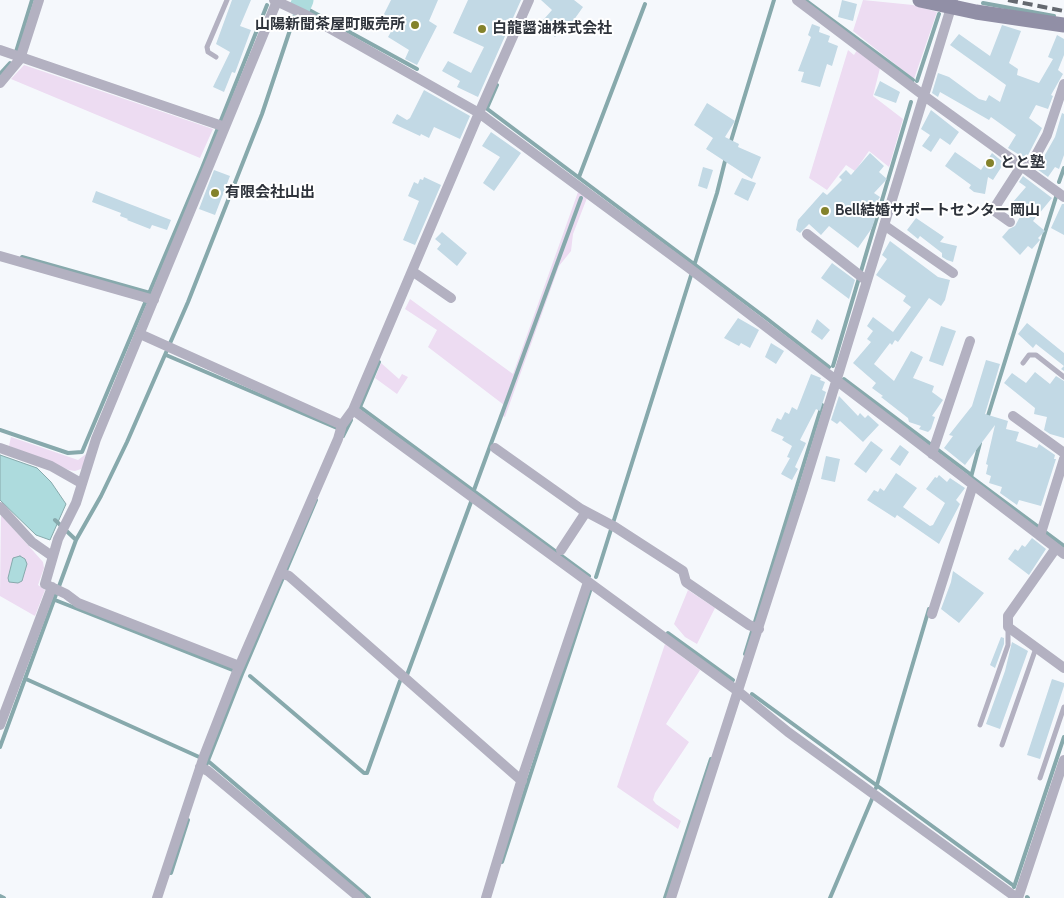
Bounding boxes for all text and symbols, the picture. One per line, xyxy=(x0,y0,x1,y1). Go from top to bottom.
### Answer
place label: 山陽新聞茶屋町販売所 xyxy=(255,16,405,34)
marker: 山陽新聞茶屋町販売所 xyxy=(409,19,421,31)
place label: 白龍醤油株式会社 xyxy=(492,20,612,38)
marker: 白龍醤油株式会社 xyxy=(476,23,488,35)
place label: とと塾 xyxy=(1000,154,1045,172)
marker: とと塾 xyxy=(984,157,996,169)
place label: 有限会社山出 xyxy=(225,184,315,202)
marker: 有限会社山出 xyxy=(209,187,221,199)
place label: Bell結婚サポートセンター岡山 xyxy=(835,202,1040,220)
marker: Bell結婚サポートセンター岡山 xyxy=(819,205,831,217)

